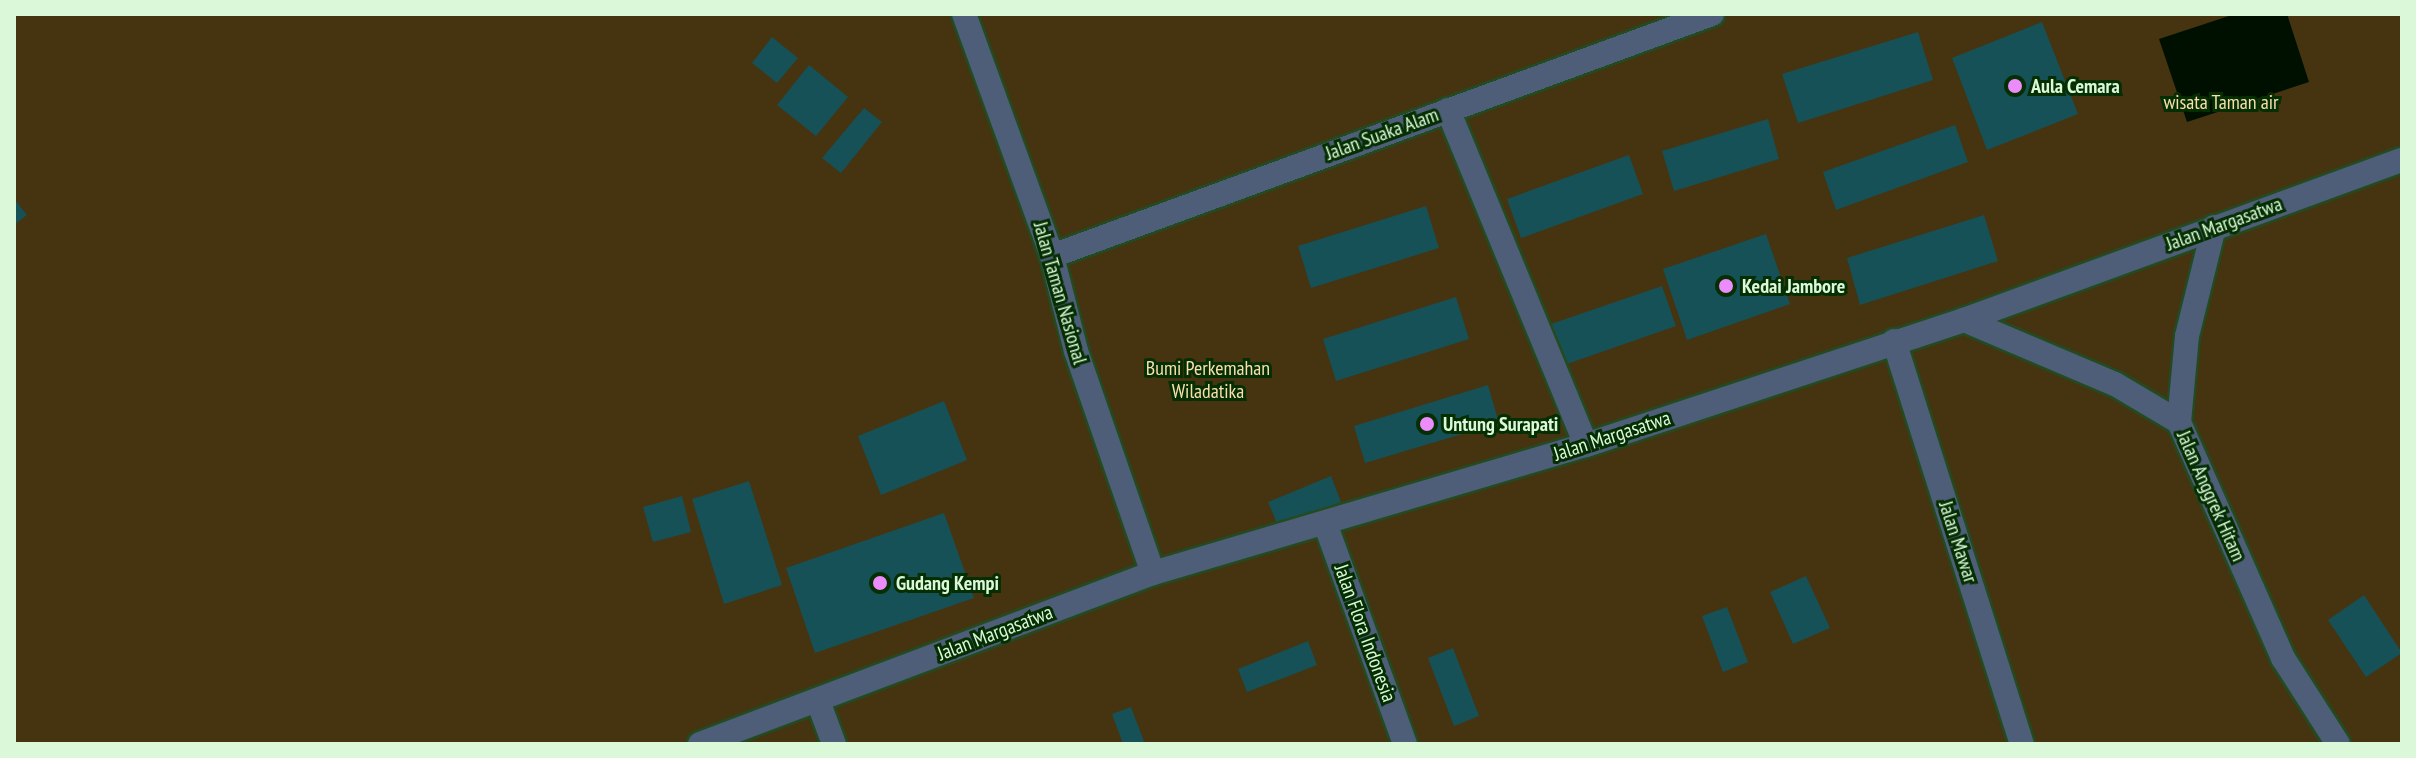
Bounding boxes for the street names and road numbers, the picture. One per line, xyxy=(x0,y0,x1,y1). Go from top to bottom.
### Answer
street label: Jalan Suaka Alam xyxy=(1322,102,1442,166)
street label: Jalan Margasatwa xyxy=(2163,192,2285,256)
street label: Jalan Taman Nasional xyxy=(1028,219,1092,367)
street label: Jalan Margasatwa xyxy=(1551,406,1673,466)
street label: Jalan Anggrek Hitam xyxy=(2171,427,2251,565)
street label: Jalan Mawar xyxy=(1934,498,1982,586)
street label: Jalan Flora Indonesia xyxy=(1329,561,1401,705)
street label: Jalan Margasatwa xyxy=(934,600,1056,666)

